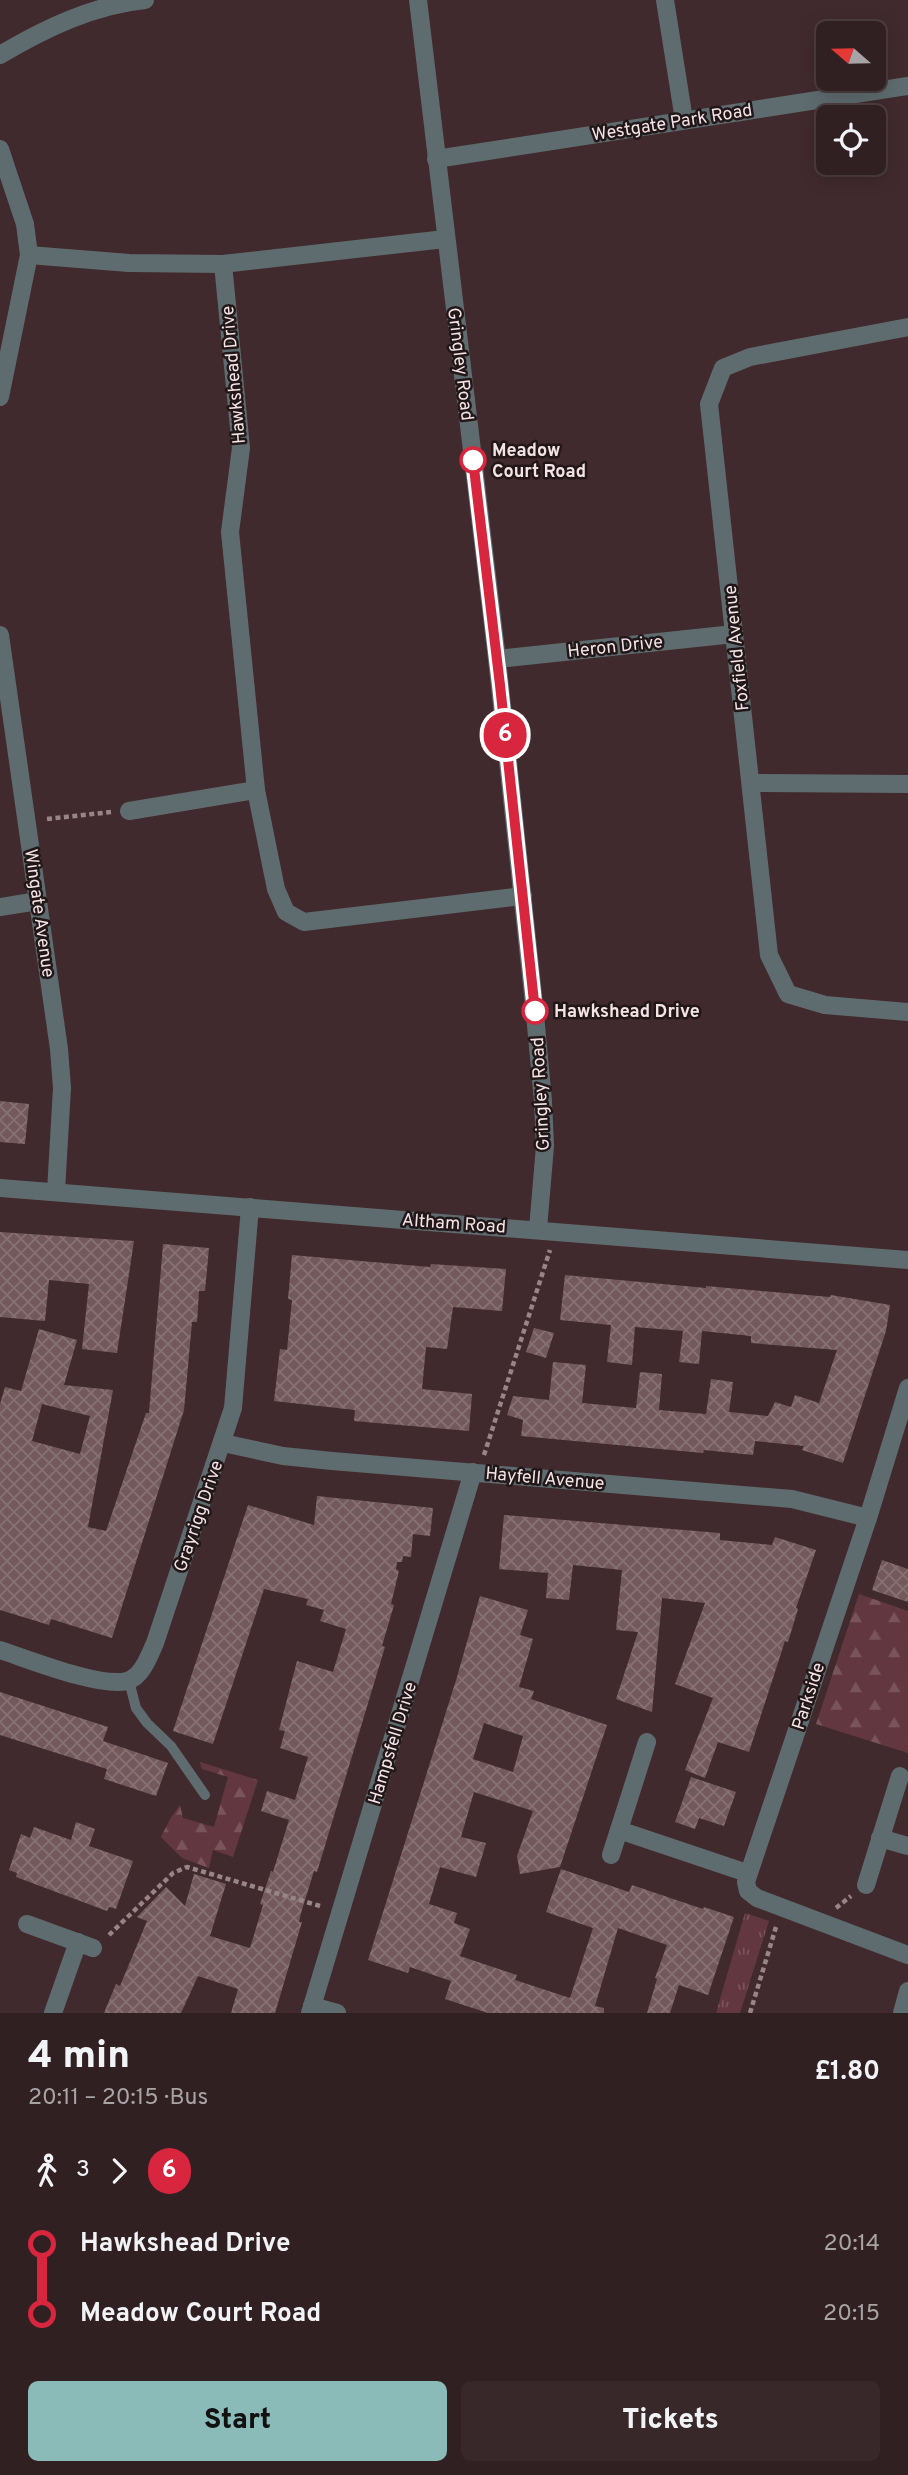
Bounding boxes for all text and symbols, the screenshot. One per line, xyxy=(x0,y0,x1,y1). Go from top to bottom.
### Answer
north arrow xyxy=(816,21,886,91)
map controls xyxy=(816,21,886,175)
street label: Westgate Park Road xyxy=(590,99,754,148)
button: locate xyxy=(816,105,886,175)
street label: Hawkshead Drive xyxy=(217,305,252,445)
street label: Gringley Road xyxy=(441,306,478,422)
place label: Meadow Court Road xyxy=(492,440,586,484)
marker: Meadow Court Road xyxy=(460,447,486,473)
street label: Foxfield Avenue xyxy=(719,584,756,712)
street label: Heron Drive xyxy=(566,631,664,664)
line badge: 6 xyxy=(482,712,528,758)
text: 6 xyxy=(498,720,512,750)
street label: Wingate Avenue xyxy=(18,847,59,979)
marker: Hawkshead Drive xyxy=(522,998,548,1024)
place label: Hawkshead Drive xyxy=(554,1001,700,1024)
street label: Gringley Road xyxy=(527,1036,556,1151)
street label: Altham Road xyxy=(401,1209,507,1240)
street label: Grayrigg Drive xyxy=(170,1458,229,1575)
street label: Hayfell Avenue xyxy=(484,1463,605,1496)
street label: Parkside xyxy=(788,1660,831,1733)
street label: Hampsfell Drive xyxy=(364,1679,423,1808)
text: 4 min xyxy=(28,2033,130,2082)
text: £1.80 xyxy=(814,2056,880,2089)
text: 20:11 – 20:15 · Bus xyxy=(28,2084,208,2113)
icon: walk xyxy=(28,2152,66,2190)
icon: forward xyxy=(100,2152,138,2190)
text: 3 xyxy=(76,2156,90,2185)
text: 6 xyxy=(162,2156,177,2186)
text: Hawkshead Drive xyxy=(80,2228,290,2261)
text: 20:14 xyxy=(824,2230,880,2259)
text: Meadow Court Road xyxy=(80,2298,321,2331)
text: 20:15 xyxy=(823,2300,880,2329)
button: Start xyxy=(28,2381,447,2461)
button: Tickets xyxy=(461,2381,880,2461)

